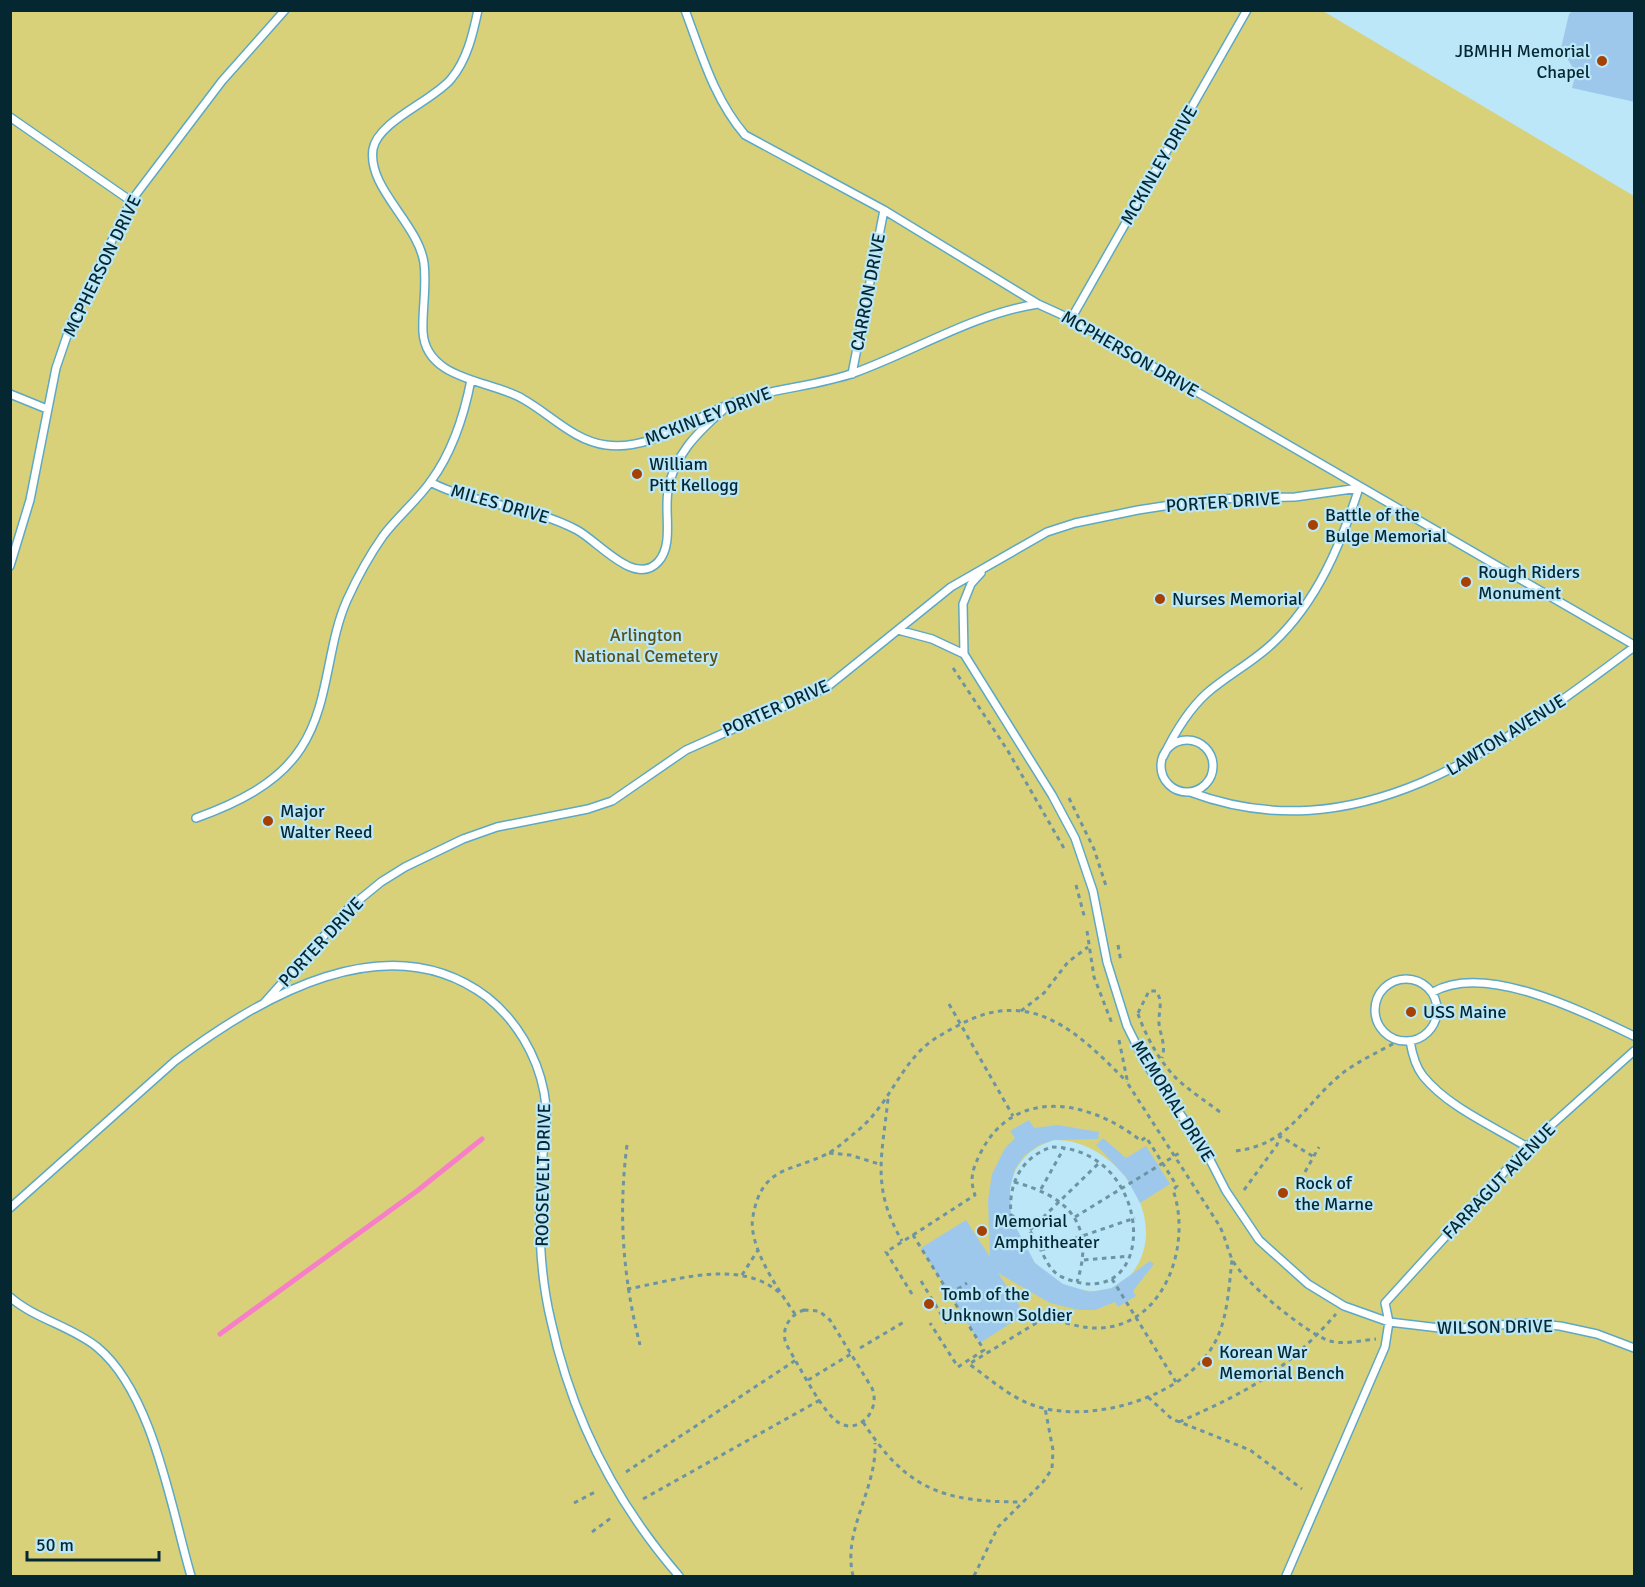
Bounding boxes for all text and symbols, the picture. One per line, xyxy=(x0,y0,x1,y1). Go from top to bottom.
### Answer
place label: JBMHH Memorial Chapel xyxy=(1455,40,1590,83)
marker: JBMHH Memorial Chapel xyxy=(1595,54,1609,68)
street label: MCKINLEY DRIVE xyxy=(1116,101,1202,229)
street label: MCPHERSON DRIVE xyxy=(58,192,146,340)
street label: CARRON DRIVE xyxy=(846,231,890,353)
street label: MCPHERSON DRIVE xyxy=(1057,306,1203,402)
street label: MCKINLEY DRIVE xyxy=(641,382,775,450)
place label: William Pitt Kellogg xyxy=(649,453,739,496)
marker: William Pitt Kellogg xyxy=(630,467,644,481)
street label: MILES DRIVE xyxy=(448,479,552,529)
street label: PORTER DRIVE xyxy=(1165,487,1281,517)
place label: Battle of the Bulge Memorial xyxy=(1325,504,1447,547)
marker: Battle of the Bulge Memorial xyxy=(1306,518,1320,532)
place label: Rough Riders Monument xyxy=(1478,561,1580,604)
marker: Rough Riders Monument xyxy=(1459,575,1473,589)
place label: Nurses Memorial xyxy=(1172,588,1303,610)
marker: Nurses Memorial xyxy=(1153,592,1167,606)
park label: Arlington National Cemetery xyxy=(574,624,718,667)
street label: PORTER DRIVE xyxy=(719,675,833,741)
street label: LAWTON AVENUE xyxy=(1442,689,1570,781)
place label: Major Walter Reed xyxy=(280,800,373,843)
marker: Major Walter Reed xyxy=(261,814,275,828)
street label: PORTER DRIVE xyxy=(274,893,368,991)
place label: USS Maine xyxy=(1423,1001,1506,1023)
marker: USS Maine xyxy=(1404,1005,1418,1019)
street label: MEMORIAL DRIVE xyxy=(1127,1036,1219,1166)
street label: ROOSEVELT DRIVE xyxy=(531,1103,555,1247)
street label: FARRAGUT AVENUE xyxy=(1438,1118,1560,1244)
place label: Rock of the Marne xyxy=(1295,1172,1373,1215)
marker: Rock of the Marne xyxy=(1276,1186,1290,1200)
place label: Memorial Amphitheater xyxy=(994,1210,1100,1253)
marker: Memorial Amphitheater xyxy=(975,1224,989,1238)
place label: Tomb of the Unknown Soldier xyxy=(941,1283,1073,1326)
marker: Tomb of the Unknown Soldier xyxy=(922,1297,936,1311)
street label: WILSON DRIVE xyxy=(1437,1315,1553,1339)
place label: Korean War Memorial Bench xyxy=(1219,1341,1344,1384)
marker: Korean War Memorial Bench xyxy=(1200,1355,1214,1369)
scale bar xyxy=(27,1524,159,1562)
text: 50 m xyxy=(36,1534,74,1556)

